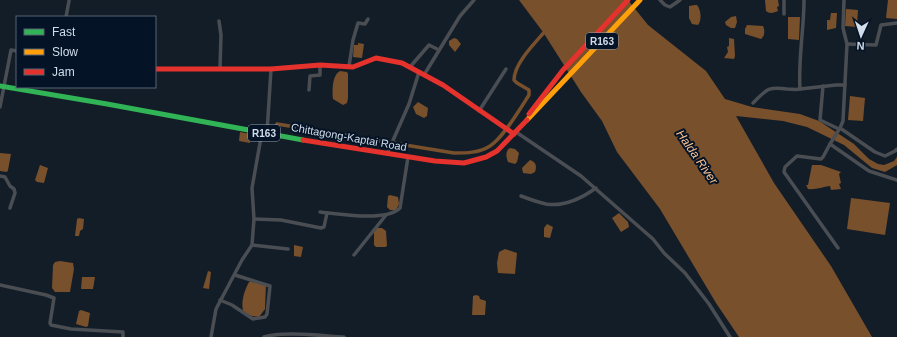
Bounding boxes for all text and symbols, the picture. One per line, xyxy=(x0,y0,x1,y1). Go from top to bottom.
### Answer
legend xyxy=(16,16,156,88)
north arrow xyxy=(841,16,881,56)
text: Fast xyxy=(52,25,76,39)
road number: R163 xyxy=(586,33,618,49)
text: N xyxy=(856,40,865,52)
text: Slow xyxy=(52,45,78,59)
text: Jam xyxy=(52,65,75,79)
street label: Chittagong-Kaptai Road xyxy=(290,121,408,153)
road number: R163 xyxy=(248,125,280,141)
water label: Halda River xyxy=(673,127,721,188)

